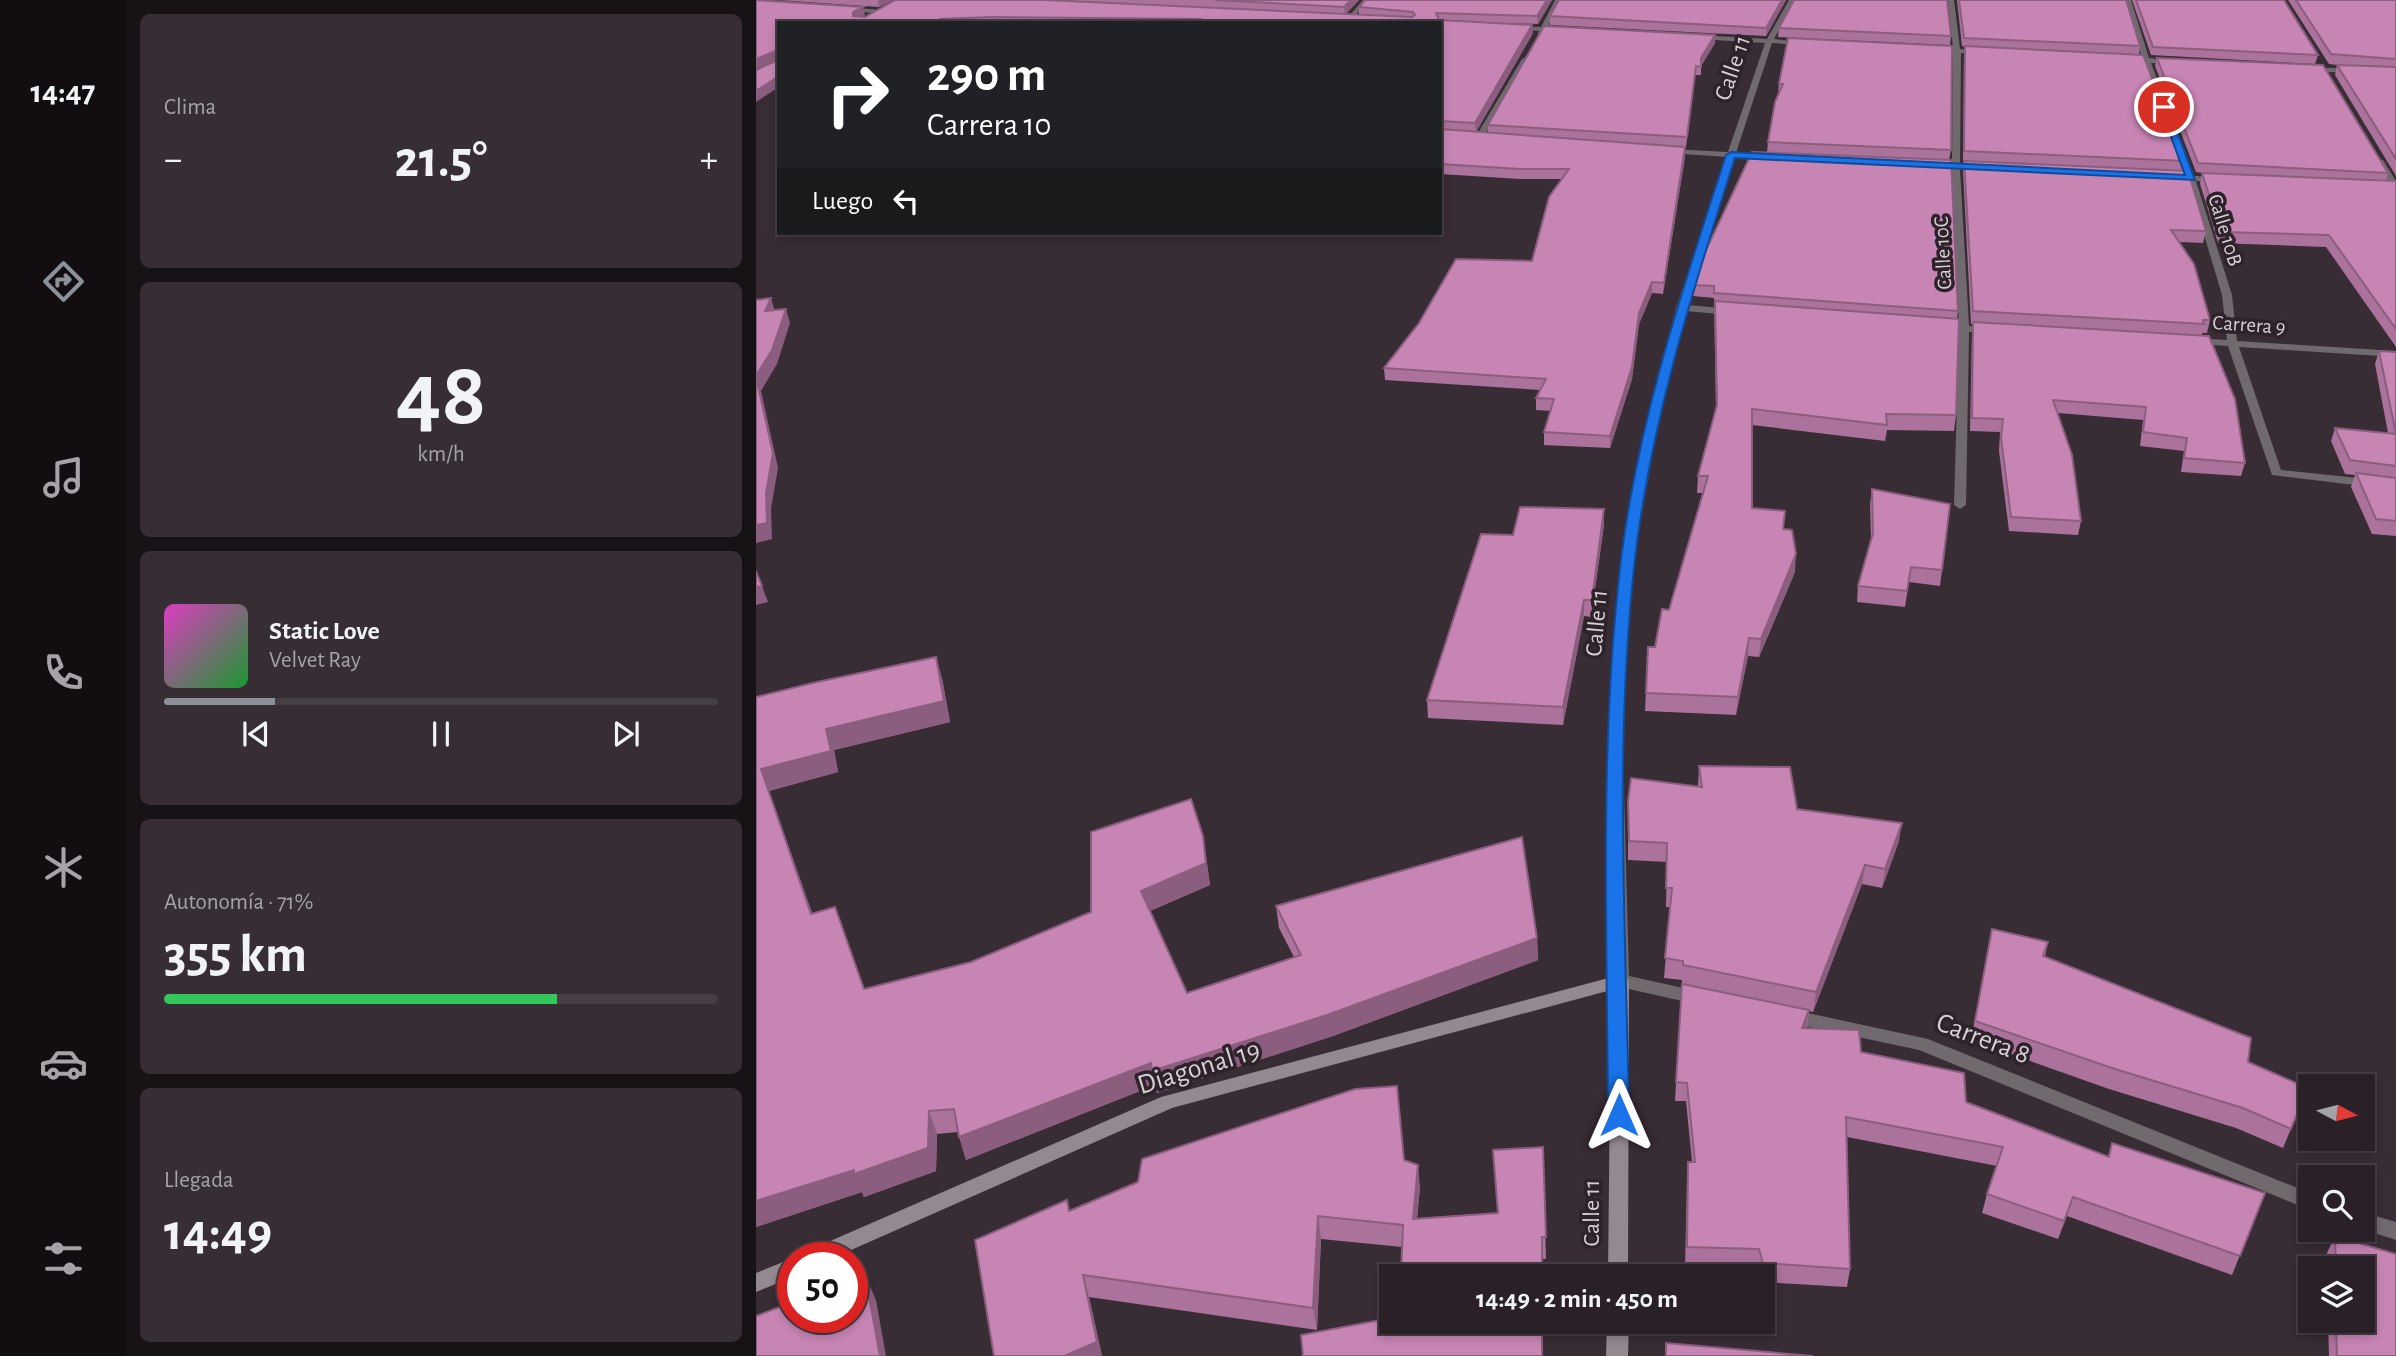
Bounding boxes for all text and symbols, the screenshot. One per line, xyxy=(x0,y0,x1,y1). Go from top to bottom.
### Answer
street label: Calle 11 xyxy=(1711,32,1755,104)
icon: right xyxy=(812,49,903,140)
text: 290 m xyxy=(927,51,1046,100)
text: 14:47 xyxy=(31,76,95,108)
pin xyxy=(2134,77,2194,137)
icon: arrive xyxy=(2145,88,2183,126)
text: Clima xyxy=(164,96,216,119)
text: Carrera 10 xyxy=(927,109,1051,141)
text: 21.5° xyxy=(395,134,487,186)
text: − xyxy=(164,141,182,179)
text: + xyxy=(700,141,718,179)
icon: left xyxy=(887,182,925,220)
text: Luego xyxy=(812,188,873,214)
street label: Calle 10B xyxy=(2204,192,2246,268)
street label: Calle 10C xyxy=(1931,216,1955,290)
icon: directions xyxy=(39,257,88,306)
street label: Carrera 9 xyxy=(2212,312,2286,338)
text: 48 xyxy=(396,350,486,441)
text: km/h xyxy=(417,443,465,466)
icon: music xyxy=(39,453,88,502)
street label: Calle 11 xyxy=(1582,589,1612,657)
text: Static Love xyxy=(269,618,380,644)
icon: phone xyxy=(39,648,88,697)
text: Velvet Ray xyxy=(269,649,361,672)
icon: previous xyxy=(237,715,275,753)
icon: pause xyxy=(422,715,460,753)
icon: next xyxy=(607,715,645,753)
icon: climate xyxy=(39,843,88,892)
text: Autonomía · 71% xyxy=(164,891,313,914)
text: 355 km xyxy=(164,929,307,981)
street label: Carrera 8 xyxy=(1932,1008,2034,1070)
street label: Diagonal 19 xyxy=(1134,1036,1264,1100)
icon: car xyxy=(39,1039,88,1088)
north arrow xyxy=(2298,1074,2375,1152)
map controls xyxy=(2298,1074,2375,1333)
position arrow xyxy=(1582,1078,1656,1152)
button: search xyxy=(2298,1165,2375,1242)
text: Llegada xyxy=(164,1169,234,1192)
street label: Calle 11 xyxy=(1580,1180,1604,1246)
text: 14:49 xyxy=(164,1207,272,1259)
icon: filters xyxy=(39,1234,88,1283)
speed limit sign: 50 xyxy=(777,1242,868,1333)
button: layers xyxy=(2298,1256,2375,1333)
text: 14:49 · 2 min · 450 m xyxy=(1476,1286,1678,1312)

